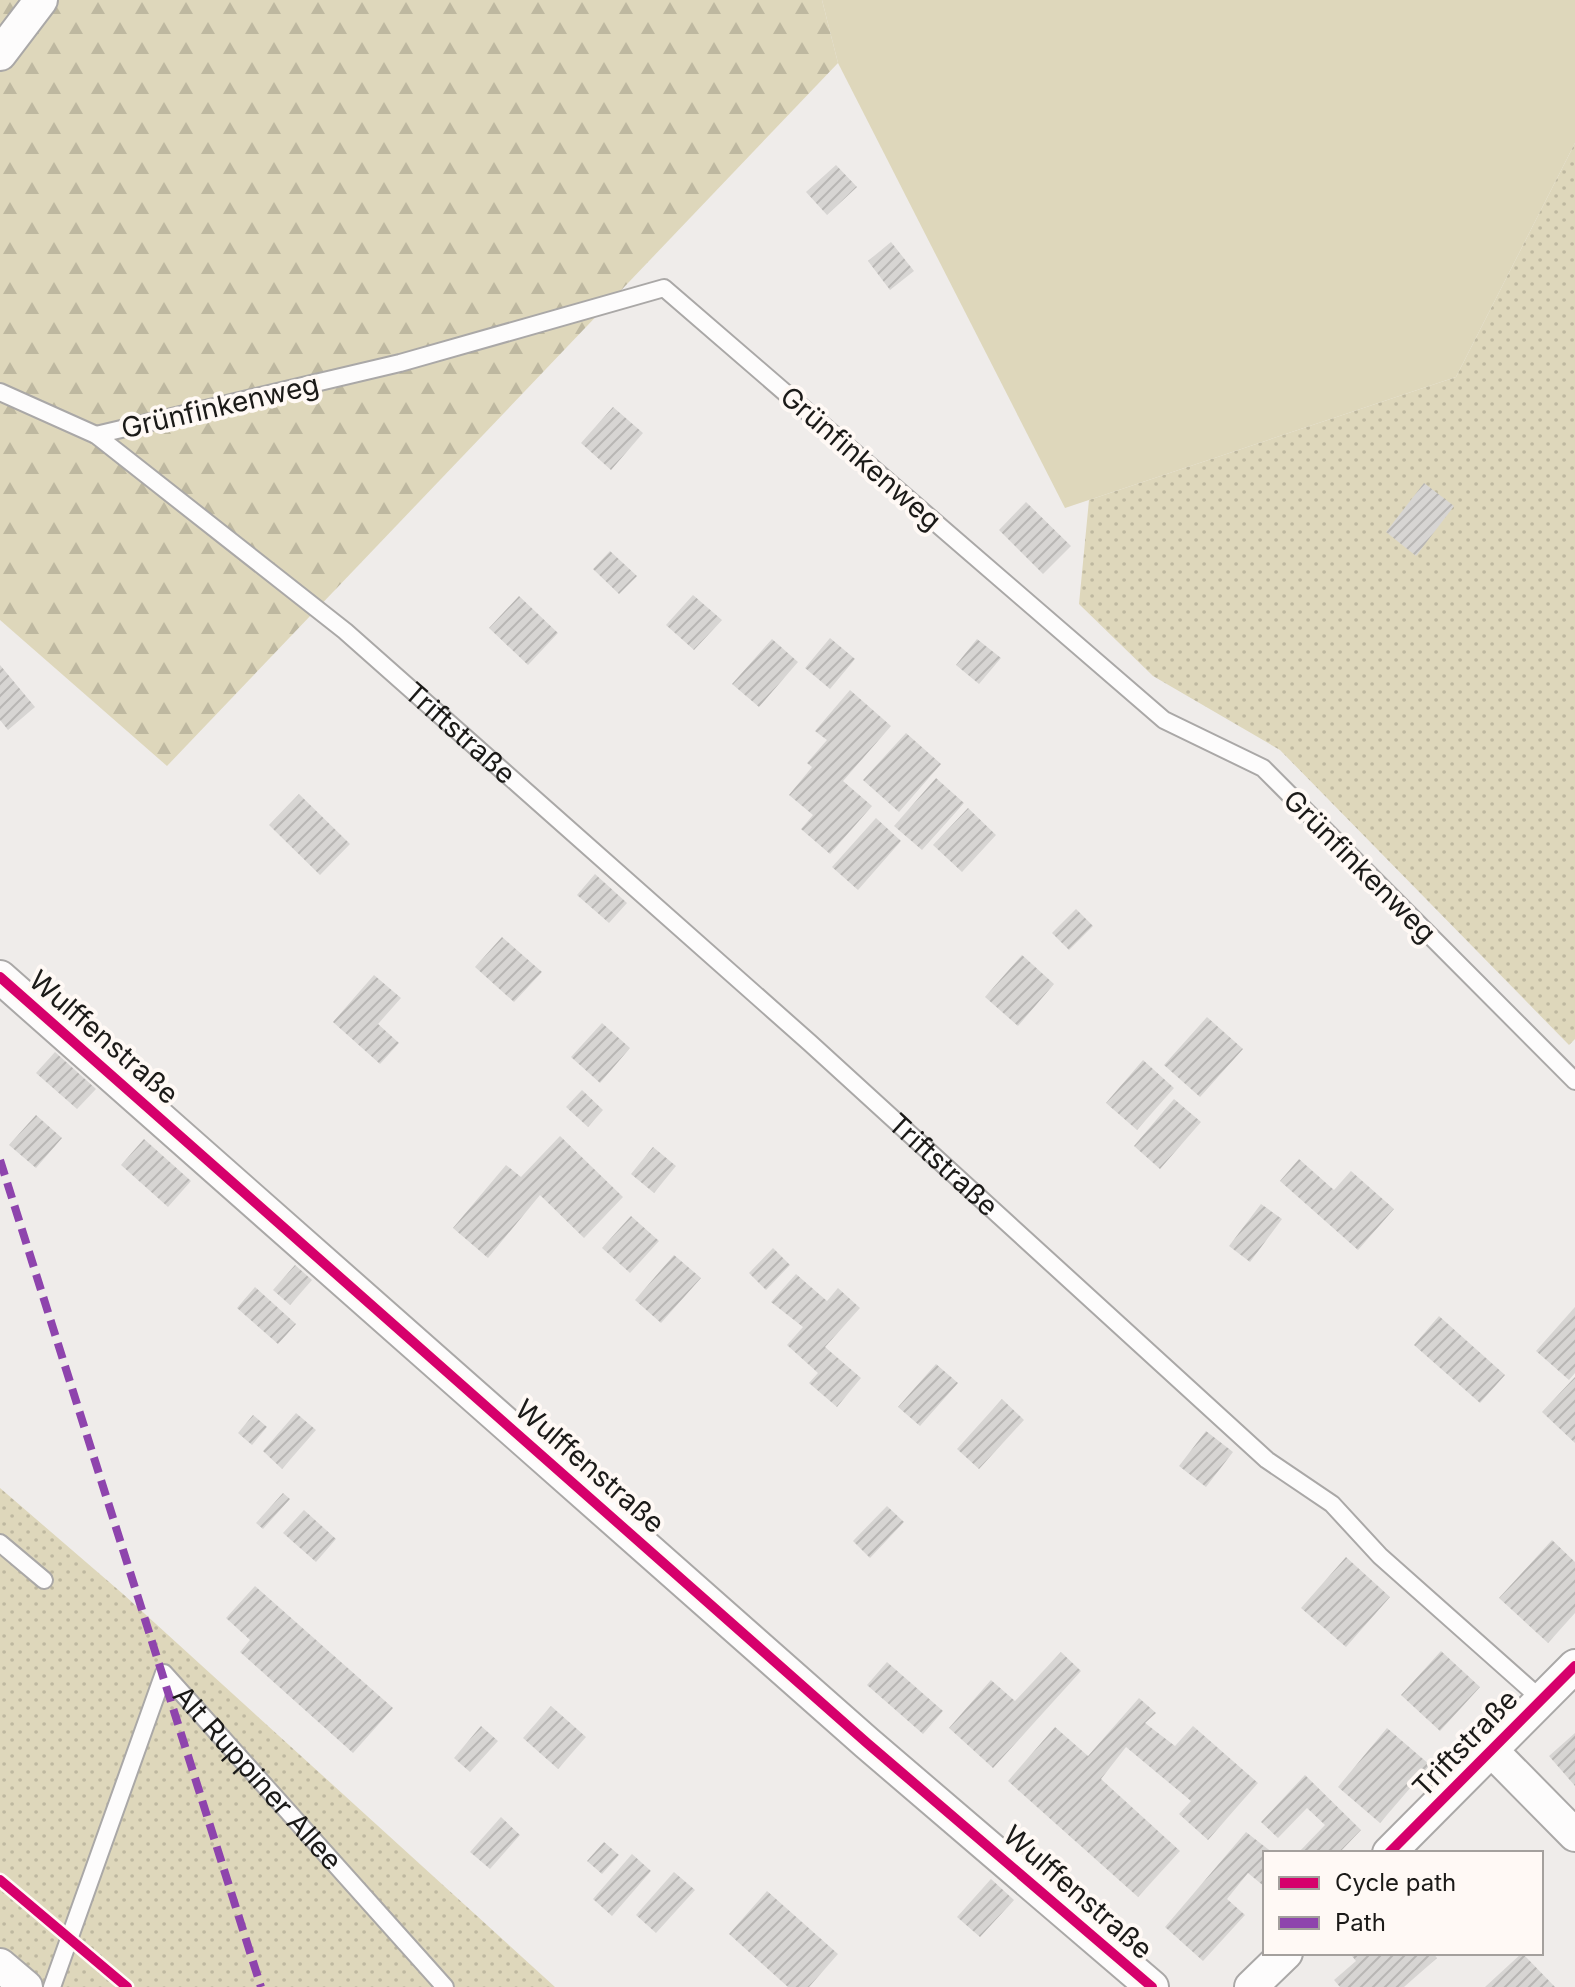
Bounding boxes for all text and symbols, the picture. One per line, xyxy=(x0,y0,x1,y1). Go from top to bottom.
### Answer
street label: Grünfinkenweg xyxy=(118,367,322,445)
street label: Grünfinkenweg xyxy=(774,379,948,537)
street label: Triftstraße xyxy=(398,675,523,791)
street label: Grünfinkenweg xyxy=(1277,783,1443,949)
street label: Wulffenstraße xyxy=(23,963,185,1111)
street label: Triftstraße xyxy=(882,1106,1005,1223)
street label: Wulffenstraße xyxy=(509,1392,671,1540)
street label: Alt Ruppiner Allee xyxy=(166,1678,349,1877)
street label: Triftstraße xyxy=(1405,1682,1525,1804)
street label: Wulffenstraße xyxy=(997,1818,1159,1966)
legend xyxy=(1263,1851,1543,1955)
text: Cycle path xyxy=(1335,1868,1456,1897)
text: Path xyxy=(1335,1908,1386,1937)

